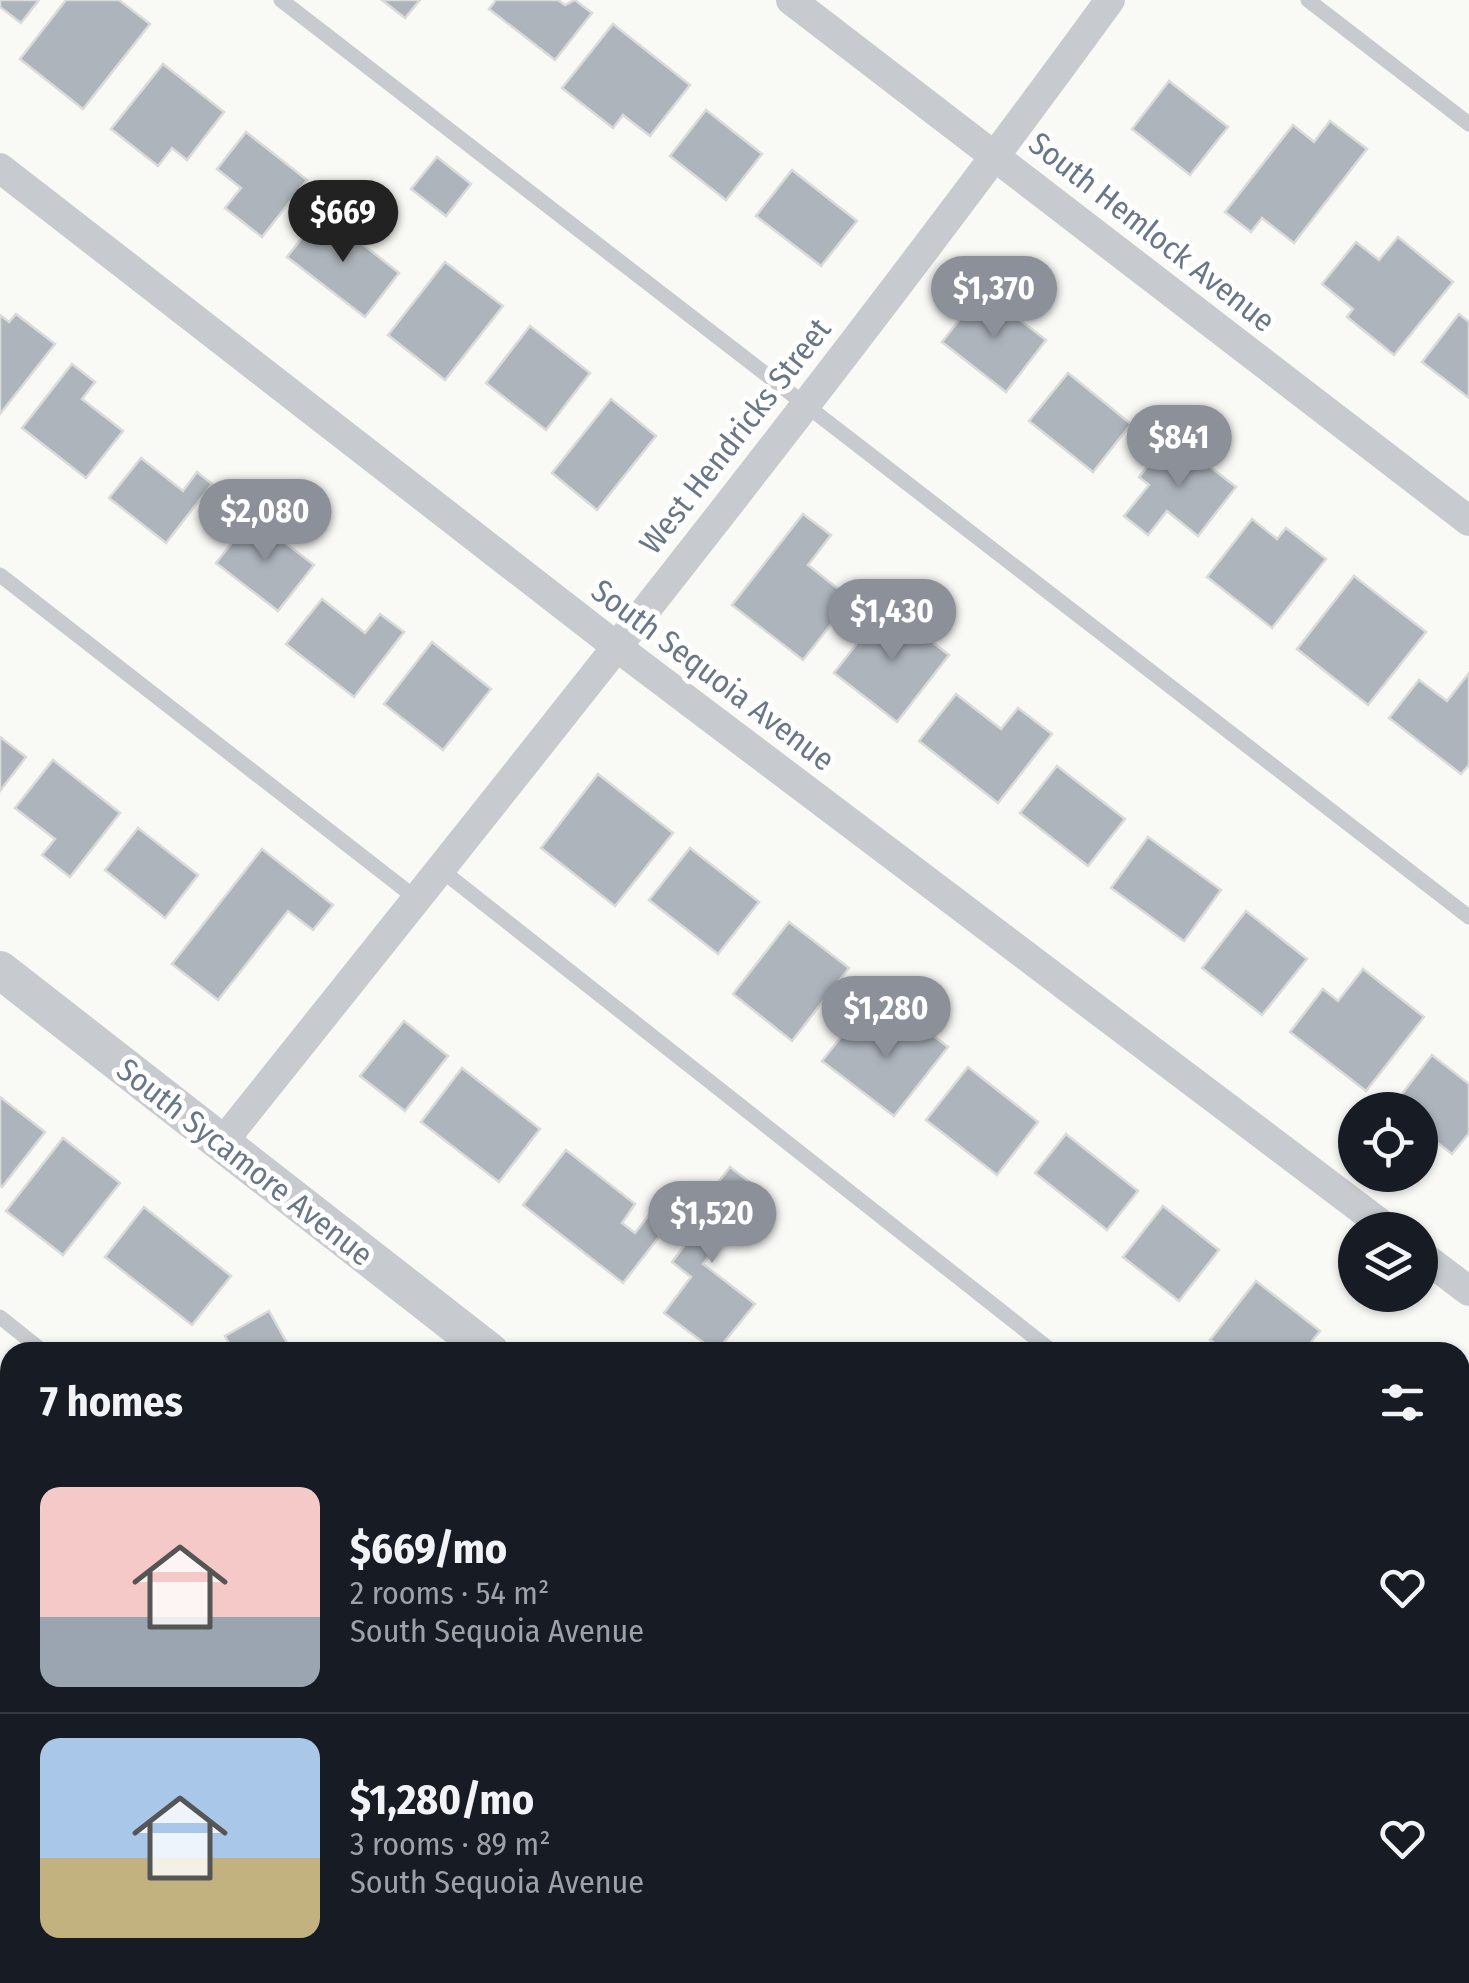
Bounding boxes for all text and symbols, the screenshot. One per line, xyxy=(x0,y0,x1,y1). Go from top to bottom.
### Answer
street label: South Hemlock Avenue xyxy=(1022,124,1282,340)
pin: $669 xyxy=(284,180,402,265)
text: $669 xyxy=(310,193,376,231)
pin: $1,370 xyxy=(913,256,1075,341)
text: $1,370 xyxy=(953,269,1035,307)
street label: West Hendricks Street xyxy=(631,310,839,561)
pin: $841 xyxy=(1120,405,1238,490)
text: $841 xyxy=(1149,418,1209,456)
pin: $2,080 xyxy=(184,479,346,564)
text: $2,080 xyxy=(220,492,310,530)
street label: South Sequoia Avenue xyxy=(584,571,842,779)
pin: $1,430 xyxy=(811,579,973,664)
text: $1,430 xyxy=(850,592,934,630)
pin: $1,280 xyxy=(805,976,967,1061)
text: $1,280 xyxy=(844,989,928,1027)
street label: South Sycamore Avenue xyxy=(109,1050,381,1274)
map controls xyxy=(1338,1092,1438,1312)
button: locate xyxy=(1338,1092,1438,1192)
pin: $1,520 xyxy=(631,1181,793,1266)
text: $1,520 xyxy=(670,1194,754,1232)
button: layers xyxy=(1338,1212,1438,1312)
icon: filters xyxy=(1375,1375,1430,1430)
text: 7 homes xyxy=(40,1377,183,1427)
text: $669/mo xyxy=(350,1524,507,1574)
icon: home xyxy=(120,1527,240,1647)
icon: heart xyxy=(1375,1560,1430,1615)
text: 2 rooms · 54 m² xyxy=(350,1574,549,1612)
text: South Sequoia Avenue xyxy=(350,1612,644,1650)
text: $1,280/mo xyxy=(350,1775,534,1825)
icon: home xyxy=(120,1778,240,1898)
icon: heart xyxy=(1375,1811,1430,1866)
text: 3 rooms · 89 m² xyxy=(350,1825,551,1863)
text: South Sequoia Avenue xyxy=(350,1863,644,1901)

